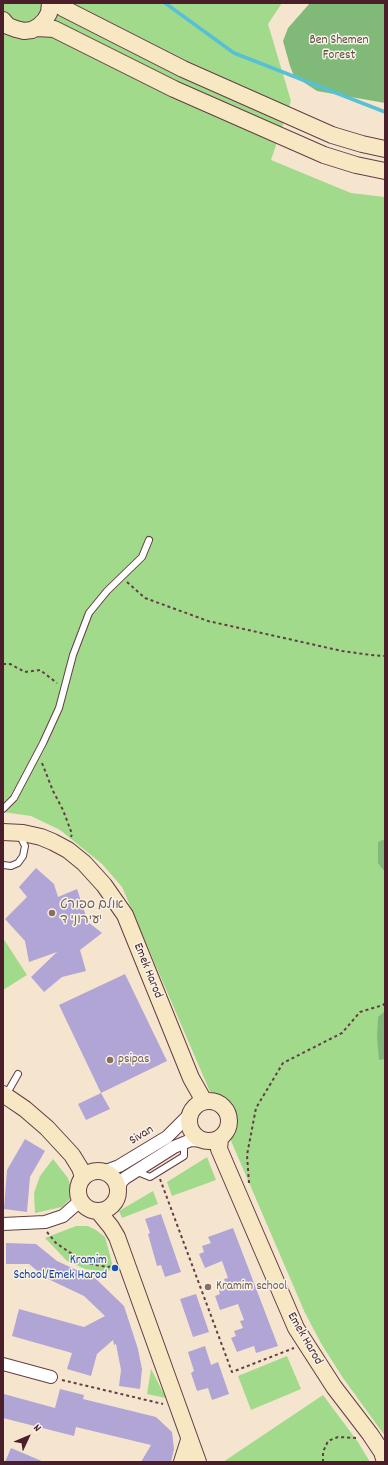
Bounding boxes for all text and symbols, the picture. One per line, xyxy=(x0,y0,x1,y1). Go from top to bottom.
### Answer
park label: Ben Shemen Forest xyxy=(310,33,368,64)
place label: אולם ספורט עירוני ד' xyxy=(60,898,124,929)
marker: אולם ספורט עירוני ד' xyxy=(47,908,57,918)
street label: Emek Harod xyxy=(129,941,165,1001)
place label: psipas xyxy=(118,1052,149,1068)
marker: psipas xyxy=(105,1055,115,1065)
street label: Sivan xyxy=(127,1123,157,1149)
place label: Kramim School/Emek Harod xyxy=(13,1253,107,1284)
marker: Kramim School/Emek Harod xyxy=(110,1263,120,1273)
place label: Kramim school xyxy=(216,1279,287,1295)
marker: Kramim school xyxy=(203,1282,213,1292)
street label: Emek Harod xyxy=(283,1310,325,1368)
north arrow xyxy=(8,1417,48,1457)
text: N xyxy=(29,1421,44,1436)

